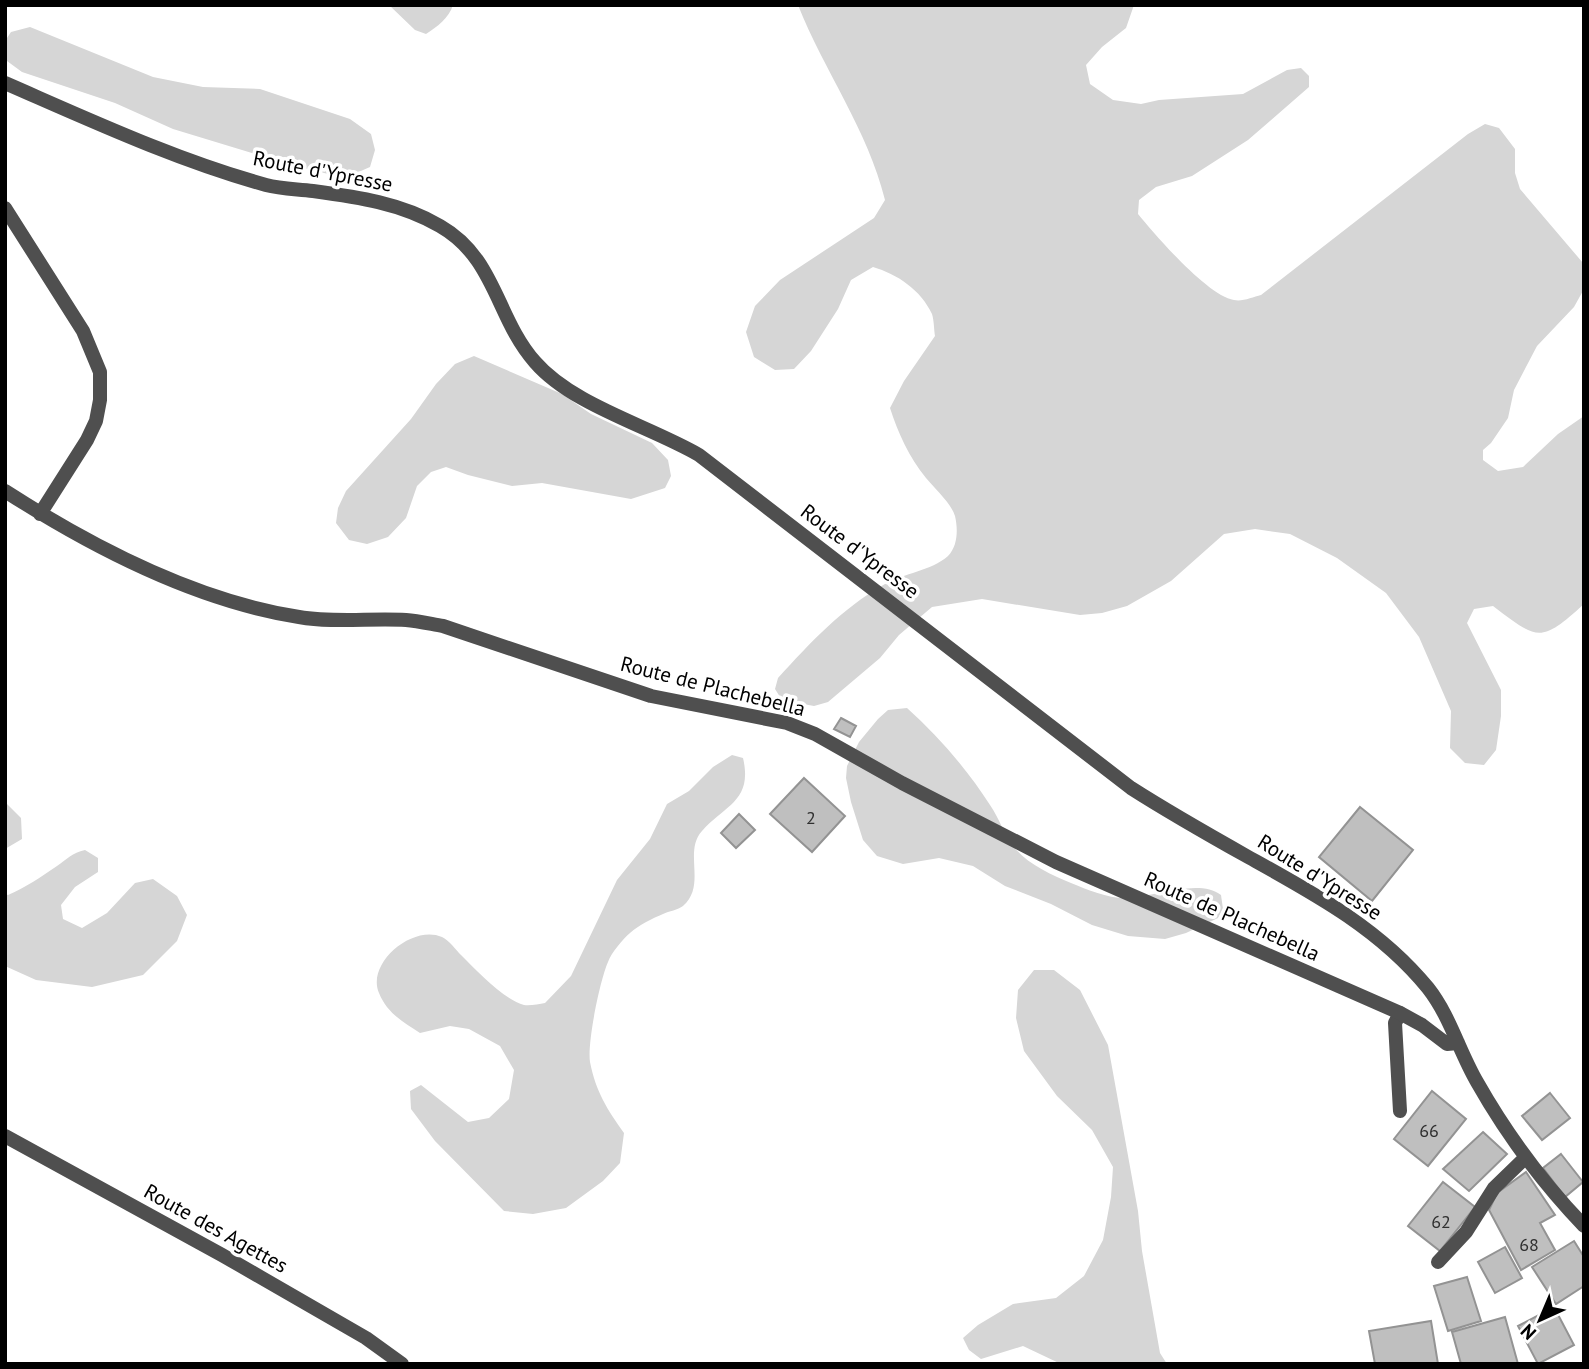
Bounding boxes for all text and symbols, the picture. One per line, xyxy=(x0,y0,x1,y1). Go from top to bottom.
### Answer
street label: Route d'Ypresse xyxy=(251,144,395,198)
street label: Route d'Ypresse xyxy=(795,498,925,604)
street label: Route de Plachebella xyxy=(618,650,808,722)
house number: 2 xyxy=(806,806,816,829)
street label: Route d'Ypresse xyxy=(1253,828,1387,926)
street label: Route de Plachebella xyxy=(1140,865,1324,967)
house number: 66 xyxy=(1419,1119,1439,1142)
street label: Route des Agettes xyxy=(139,1177,293,1279)
house number: 62 xyxy=(1431,1210,1451,1233)
house number: 68 xyxy=(1519,1233,1539,1256)
north arrow xyxy=(1505,1285,1575,1355)
text: N xyxy=(1515,1319,1541,1345)

